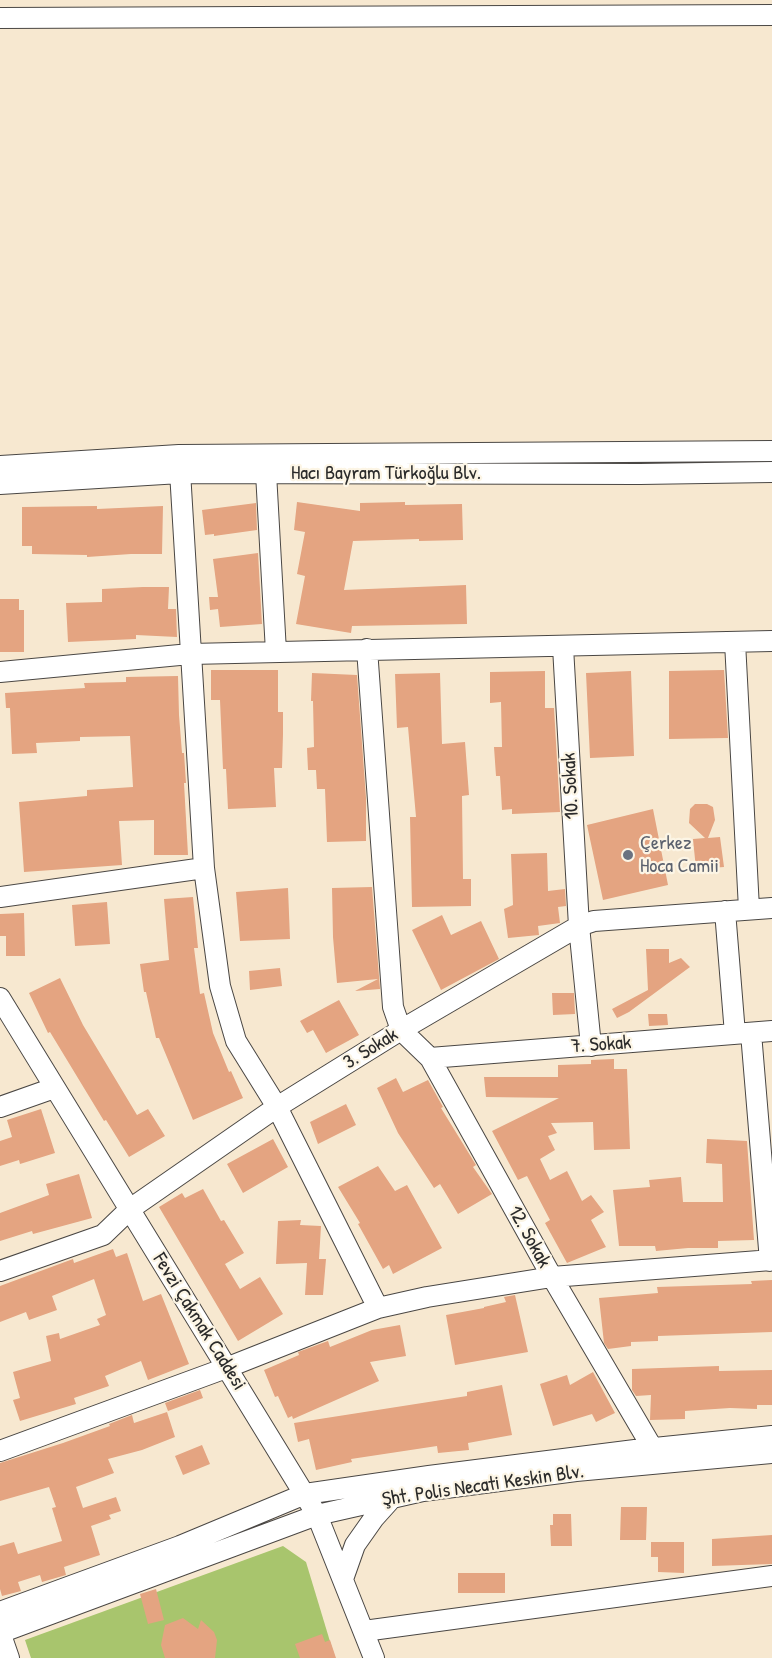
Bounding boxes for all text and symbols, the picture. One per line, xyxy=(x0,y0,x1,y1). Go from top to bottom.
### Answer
street label: Hacı Bayram Türkoğlu Blv. xyxy=(291,462,481,486)
street label: 10. Sokak xyxy=(557,752,585,820)
place label: Çerkez Hoca Camii xyxy=(640,832,719,879)
marker: Çerkez Hoca Camii xyxy=(621,848,635,862)
street label: 3. Sokak xyxy=(339,1023,403,1075)
street label: 7. Sokak xyxy=(570,1031,632,1059)
street label: 12. Sokak xyxy=(502,1202,556,1272)
street label: Fevzi Çakmak Caddesi xyxy=(147,1249,251,1395)
street label: Şht. Polis Necati Keskin Blv. xyxy=(381,1460,585,1512)

